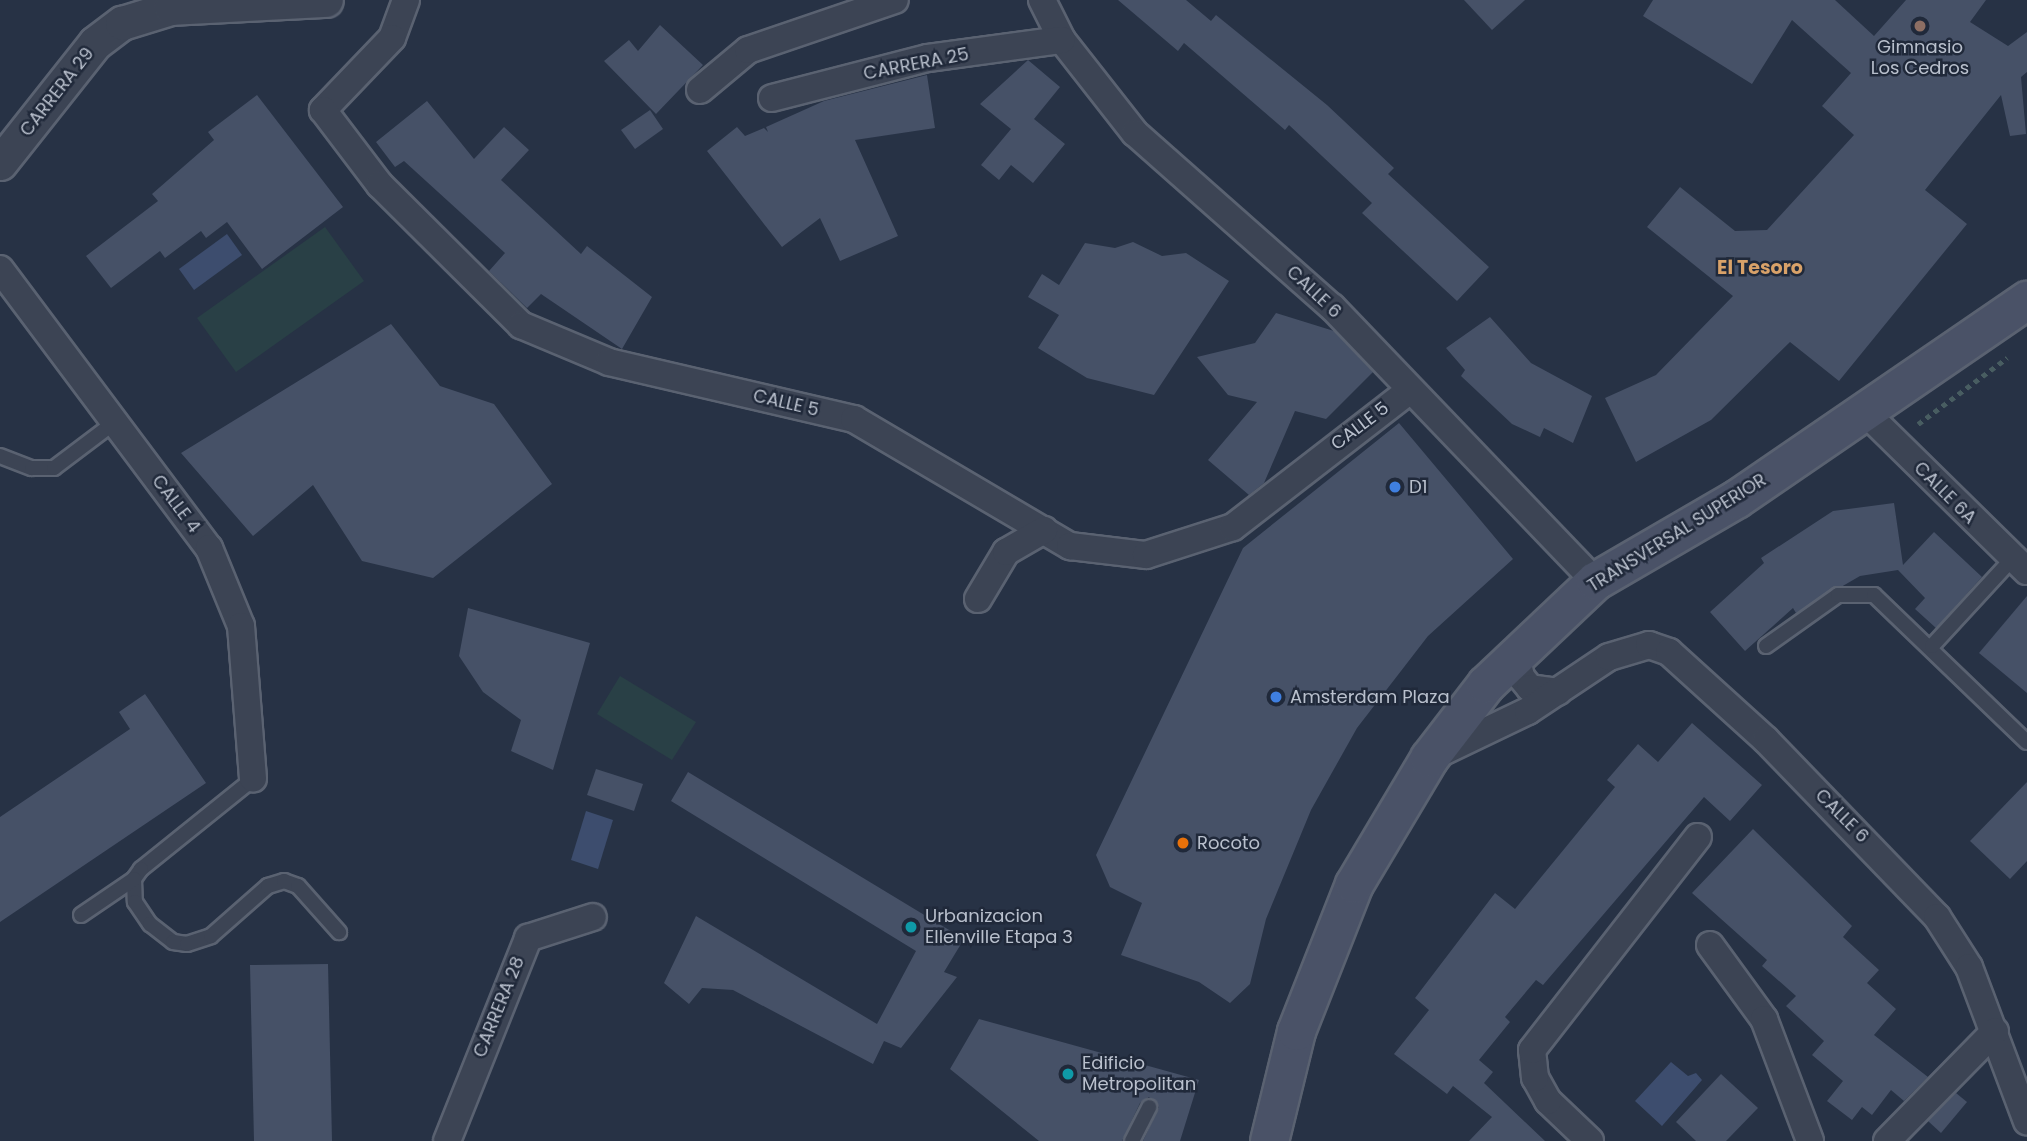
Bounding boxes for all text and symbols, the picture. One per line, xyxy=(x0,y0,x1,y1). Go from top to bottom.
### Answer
marker: Gimnasio Los Cedros xyxy=(1912,18,1928,34)
place label: Gimnasio Los Cedros xyxy=(1871,37,1969,80)
street label: CARRERA 29 xyxy=(16,43,98,141)
street label: CARRERA 25 xyxy=(862,43,970,85)
district label: El Tesoro xyxy=(1717,257,1803,279)
street label: CALLE 6 xyxy=(1282,261,1346,323)
street label: CALLE 5 xyxy=(751,385,821,421)
street label: CALLE 5 xyxy=(1327,397,1393,455)
street label: CALLE 6A xyxy=(1909,457,1981,529)
street label: TRANSVERSAL SUPERIOR xyxy=(1584,469,1770,597)
street label: CALLE 4 xyxy=(147,471,205,537)
place label: D1 xyxy=(1409,476,1427,498)
marker: D1 xyxy=(1387,479,1403,495)
place label: Amsterdam Plaza xyxy=(1290,686,1450,708)
marker: Amsterdam Plaza xyxy=(1268,689,1284,705)
street label: CALLE 6 xyxy=(1811,785,1873,847)
place label: Rocoto xyxy=(1197,832,1260,854)
marker: Rocoto xyxy=(1175,835,1191,851)
place label: Urbanizacion Ellenville Etapa 3 xyxy=(925,906,1073,948)
marker: Urbanizacion Ellenville Etapa 3 xyxy=(903,919,919,935)
street label: CARRERA 28 xyxy=(469,953,529,1061)
place label: Edificio Metropolitan xyxy=(1082,1053,1196,1096)
marker: Edificio Metropolitan xyxy=(1060,1066,1076,1082)

